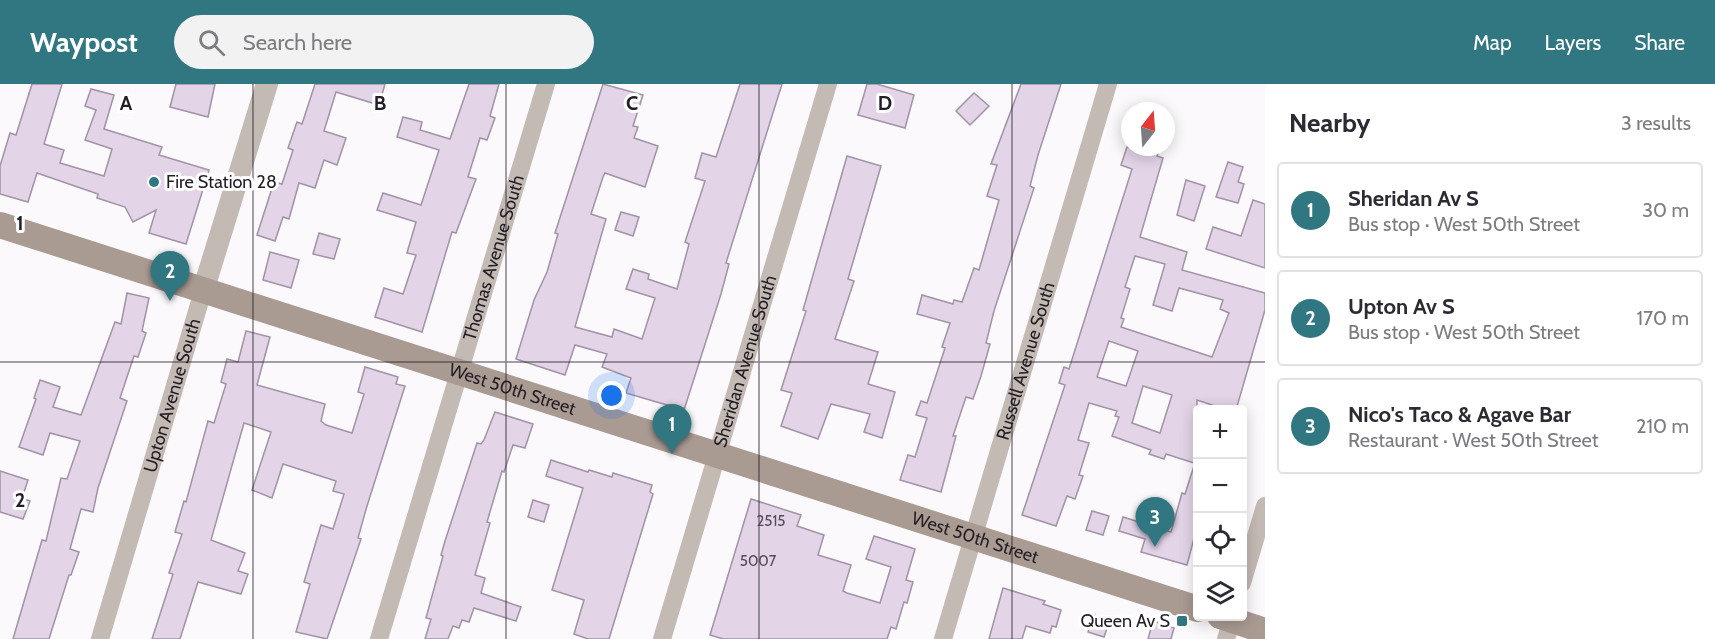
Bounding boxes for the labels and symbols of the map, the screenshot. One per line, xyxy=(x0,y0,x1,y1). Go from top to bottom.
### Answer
text: A xyxy=(120,91,133,115)
text: B xyxy=(374,91,386,115)
text: C xyxy=(626,91,638,115)
text: D xyxy=(878,91,892,115)
north arrow xyxy=(1121,102,1175,156)
place label: Fire Station 28 xyxy=(166,171,277,193)
street label: Thomas Avenue South xyxy=(458,172,529,343)
marker: Fire Station 28 xyxy=(147,175,161,189)
text: 1 xyxy=(16,211,24,235)
pin: 2 xyxy=(150,252,190,301)
street label: Sheridan Avenue South xyxy=(709,272,781,450)
street label: Russell Avenue South xyxy=(992,279,1060,443)
street label: Upton Avenue South xyxy=(139,316,205,475)
street label: West 50th Street xyxy=(446,359,578,420)
your location xyxy=(597,381,626,410)
pin: 1 xyxy=(652,404,692,454)
text: 2 xyxy=(15,488,25,512)
pin: 3 xyxy=(1136,498,1174,547)
street label: West 50th Street xyxy=(909,507,1041,568)
house number: 2515 xyxy=(757,512,785,530)
house number: 5007 xyxy=(740,552,777,570)
place label: Queen Av S xyxy=(1080,610,1170,632)
marker: Queen Av S xyxy=(1175,614,1189,628)

